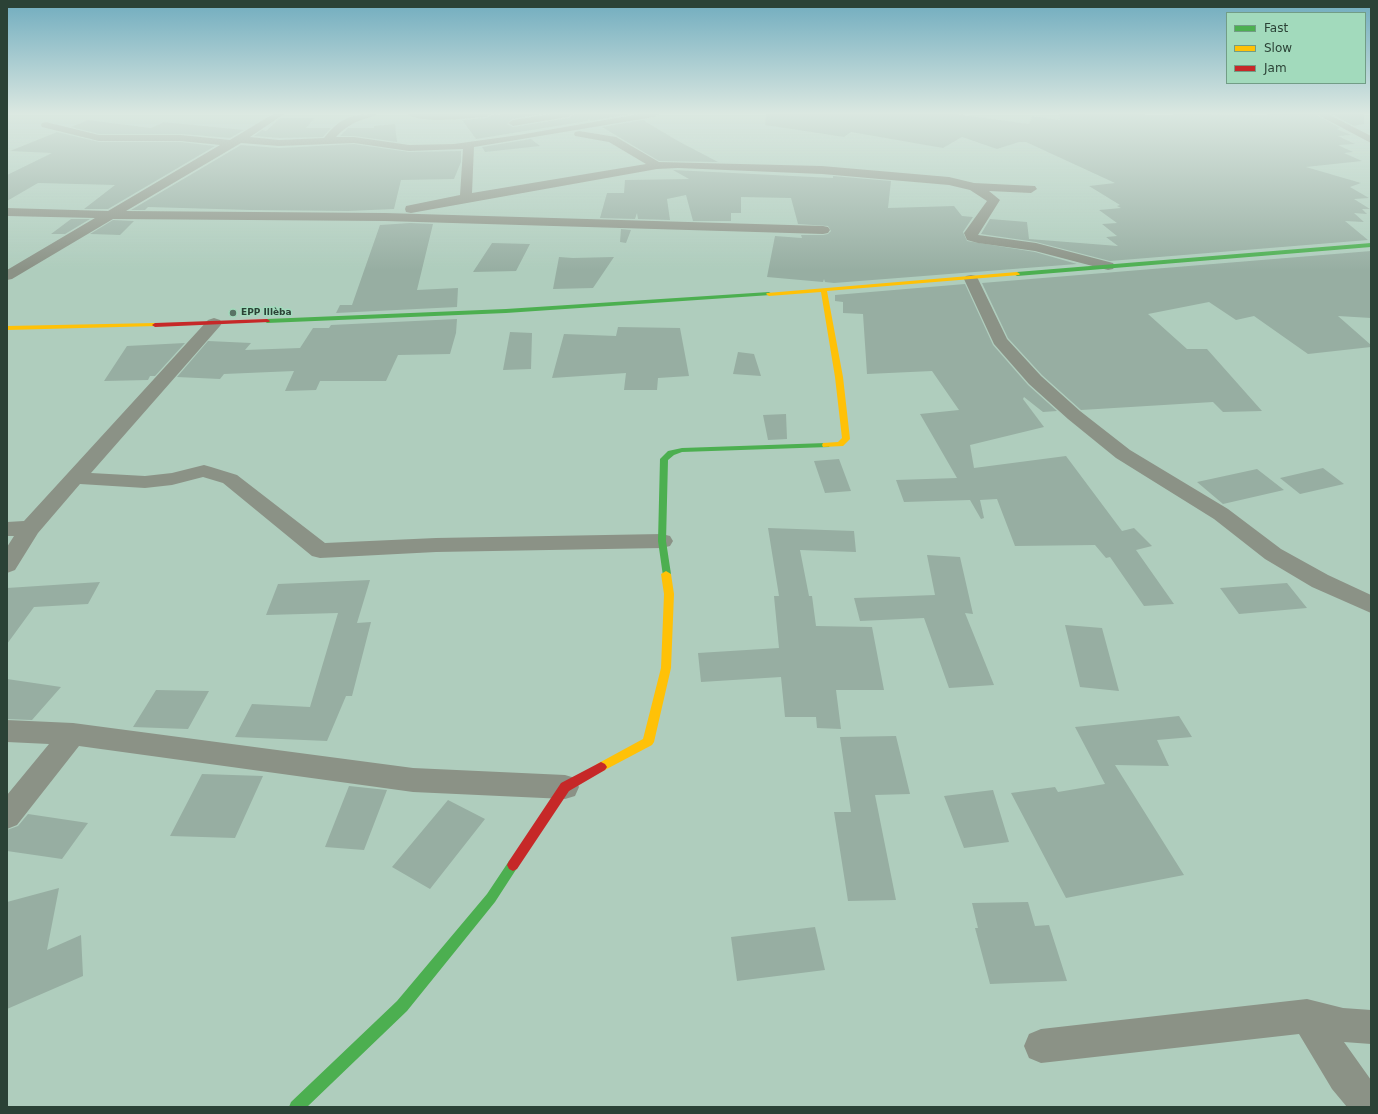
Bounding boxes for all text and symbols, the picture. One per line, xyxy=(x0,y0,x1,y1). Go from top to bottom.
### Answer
legend xyxy=(1226,12,1366,84)
text: Fast xyxy=(1264,21,1288,35)
text: Slow xyxy=(1264,41,1292,55)
text: Jam xyxy=(1264,61,1287,75)
marker: EPP Illèba xyxy=(228,308,238,318)
place label: EPP Illèba xyxy=(241,308,292,318)

